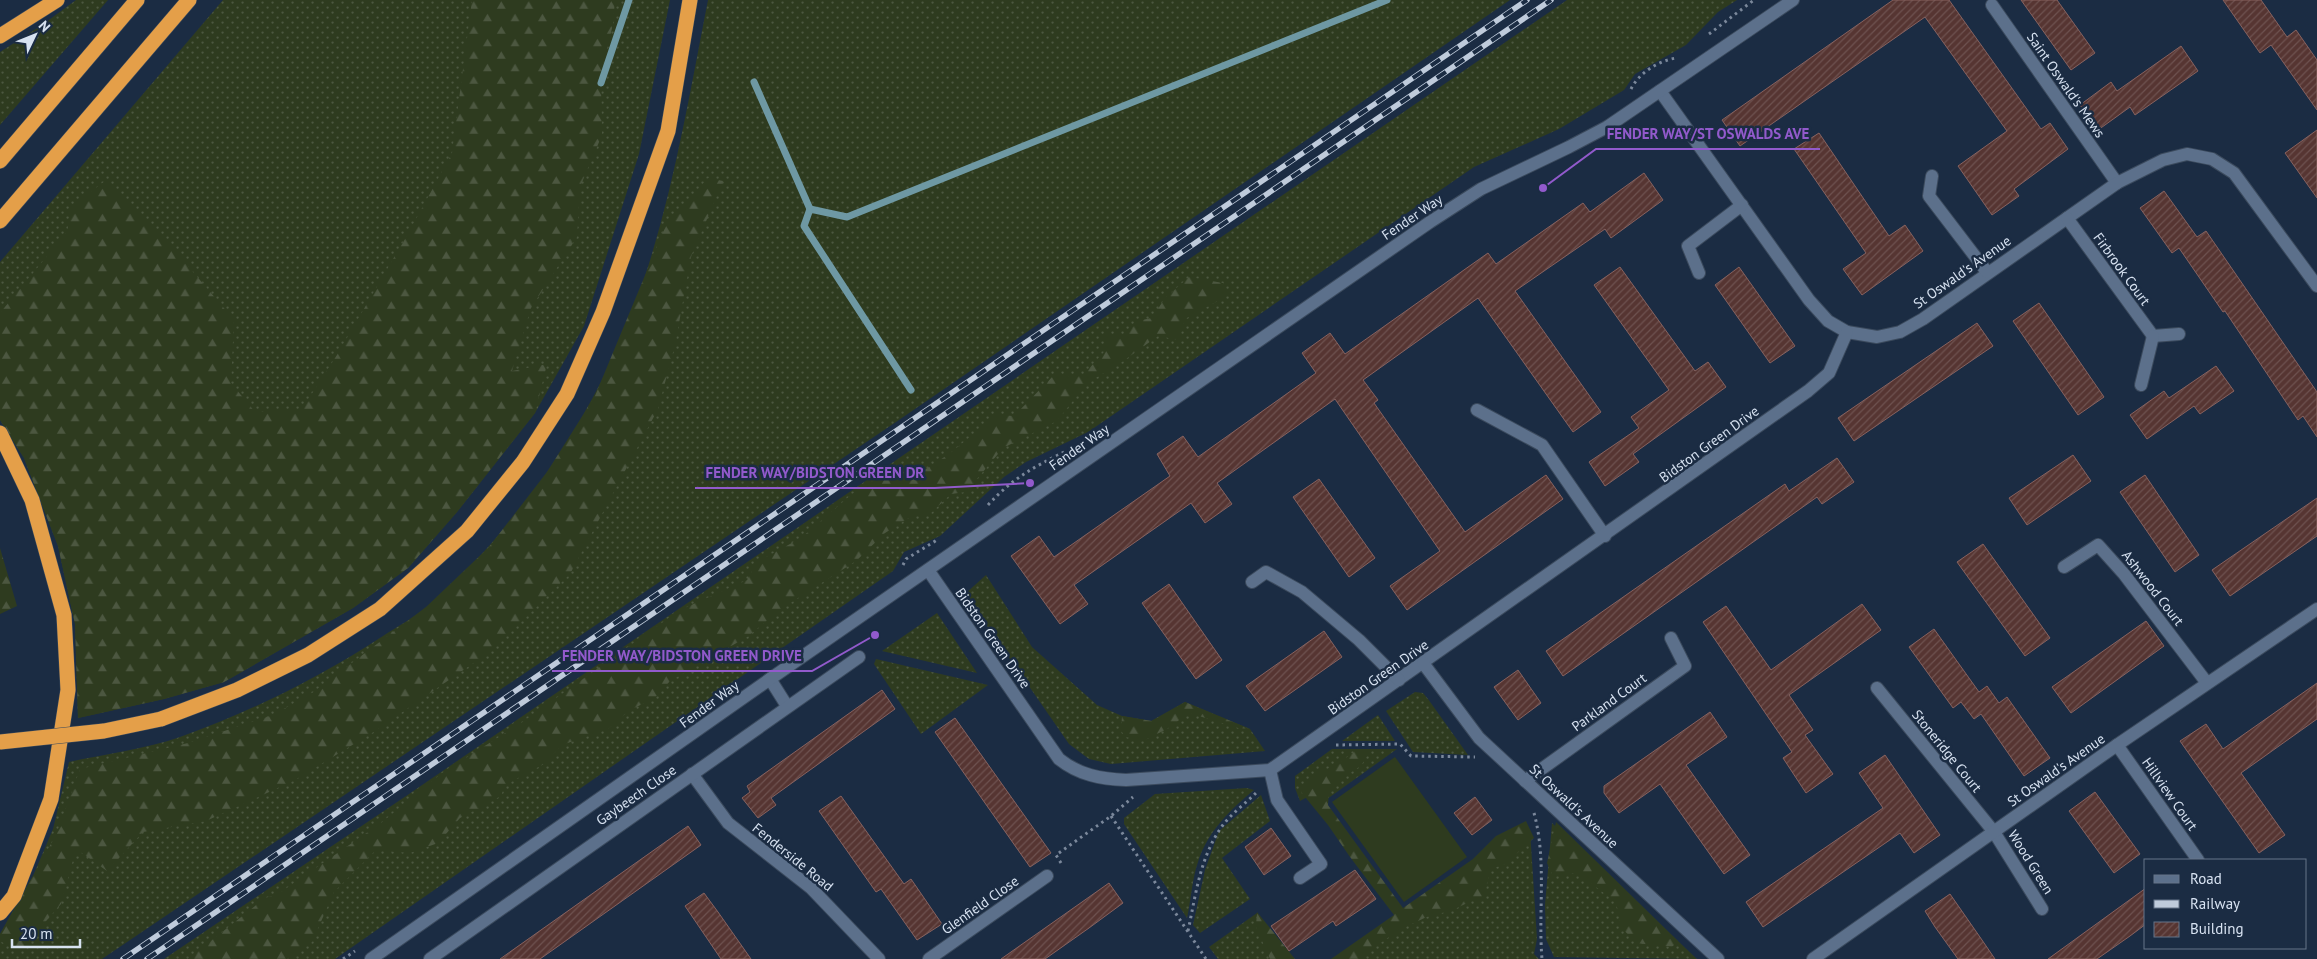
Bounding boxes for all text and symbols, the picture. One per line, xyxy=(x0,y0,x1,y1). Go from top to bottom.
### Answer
north arrow xyxy=(10,10,60,60)
text: N xyxy=(35,17,54,36)
street label: Saint Oswald's Mews xyxy=(2023,29,2109,141)
callout: FENDER WAY/ST OSWALDS AVE xyxy=(1596,119,1820,149)
text: FENDER WAY/ST OSWALDS AVE xyxy=(1607,124,1809,143)
street label: Fender Way xyxy=(1378,190,1446,244)
street label: Firbrook Court xyxy=(2090,229,2155,309)
street label: St Oswald's Avenue xyxy=(1910,232,2014,312)
street label: Bidston Green Drive xyxy=(1656,402,1762,486)
street label: Fender Way xyxy=(1045,419,1113,474)
callout: FENDER WAY/BIDSTON GREEN DR xyxy=(695,458,935,488)
text: FENDER WAY/BIDSTON GREEN DR xyxy=(706,463,924,482)
street label: Ashwood Court xyxy=(2118,547,2188,629)
street label: Bidston Green Drive xyxy=(951,584,1035,692)
street label: Bidston Green Drive xyxy=(1324,635,1432,719)
callout: FENDER WAY/BIDSTON GREEN DRIVE xyxy=(552,641,812,671)
text: FENDER WAY/BIDSTON GREEN DRIVE xyxy=(562,646,802,665)
street label: Parkland Court xyxy=(1568,669,1650,735)
street label: Fender Way xyxy=(676,676,743,732)
street label: Stoneridge Court xyxy=(1908,706,1986,796)
street label: St Oswald's Avenue xyxy=(2004,730,2108,810)
street label: Hillview Court xyxy=(2138,754,2202,834)
street label: St Oswald's Avenue xyxy=(1526,760,1622,852)
street label: Gaybeech Close xyxy=(592,761,680,829)
street label: Fenderside Road xyxy=(749,819,837,895)
street label: Wood Green xyxy=(2004,827,2058,897)
legend xyxy=(2144,859,2307,949)
text: Road xyxy=(2190,869,2222,888)
street label: Glenfield Close xyxy=(938,872,1022,938)
text: Railway xyxy=(2190,894,2240,913)
scale bar xyxy=(12,916,80,948)
text: Building xyxy=(2190,919,2244,938)
text: 20 m xyxy=(20,924,53,943)

